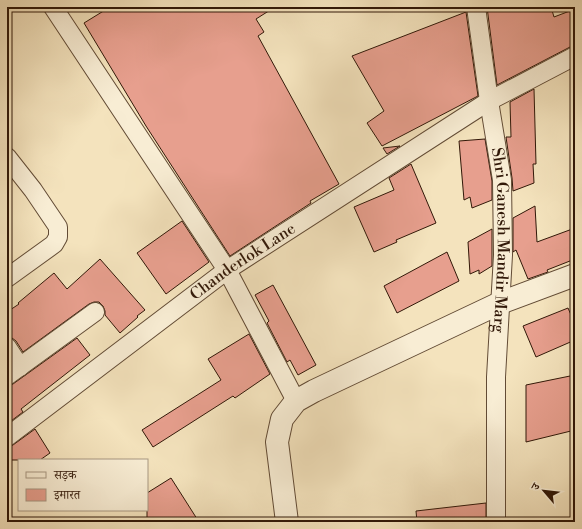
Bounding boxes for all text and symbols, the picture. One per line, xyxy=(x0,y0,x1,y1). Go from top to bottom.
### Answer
street label: Shri Ganesh Mandir Marg xyxy=(487,146,513,334)
street label: Chanderlok Lane xyxy=(186,218,299,305)
legend xyxy=(18,459,148,511)
text: सड़क xyxy=(53,468,78,483)
north arrow xyxy=(524,471,564,511)
text: उ xyxy=(528,480,544,493)
text: इमारत xyxy=(53,488,81,503)

